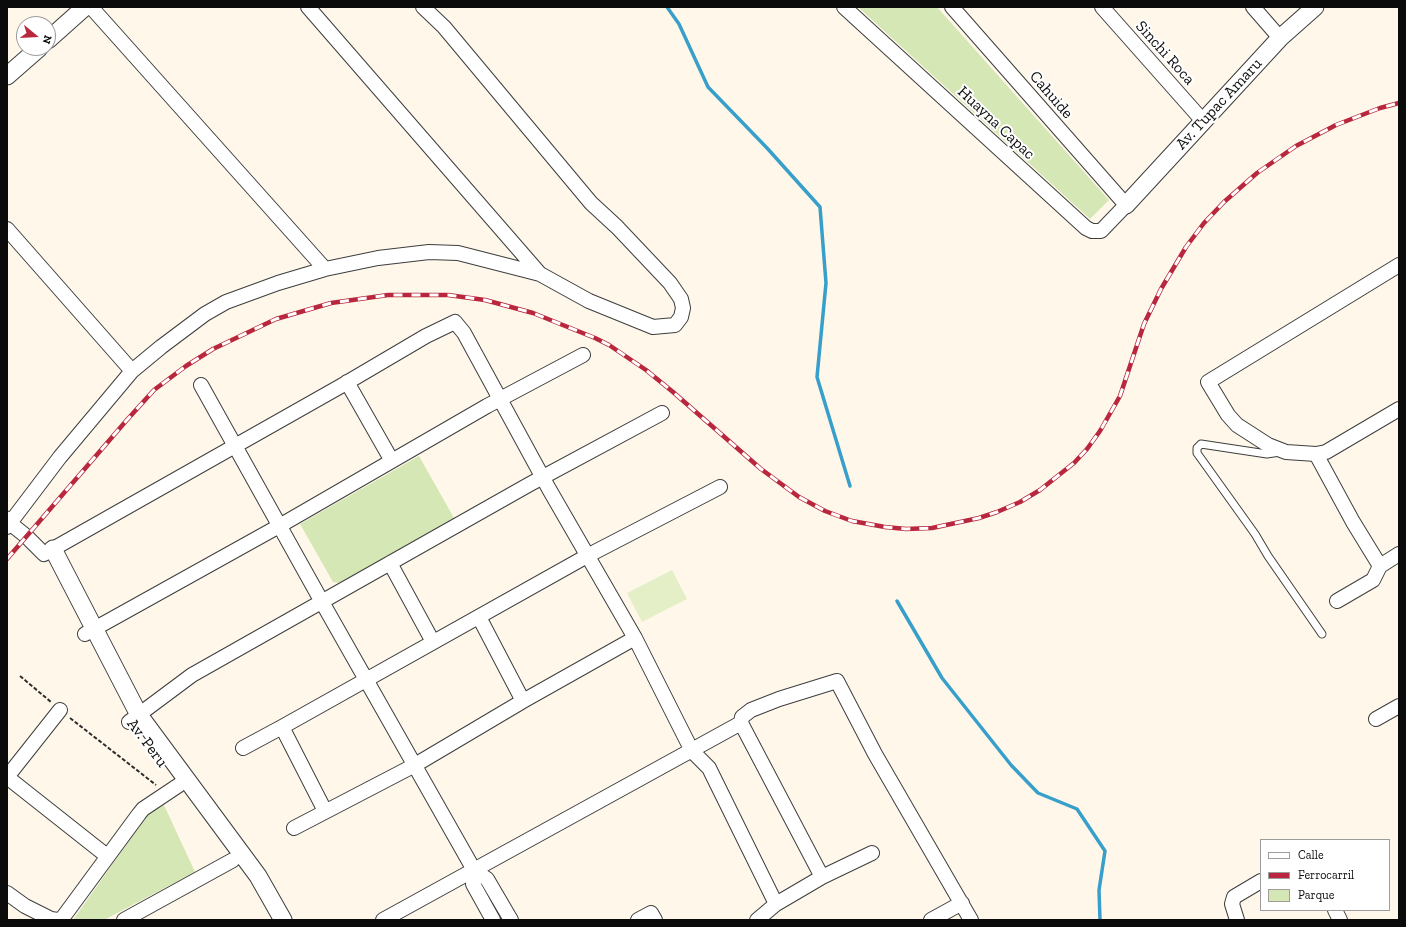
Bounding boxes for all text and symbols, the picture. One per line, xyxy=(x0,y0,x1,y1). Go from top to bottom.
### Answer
north arrow xyxy=(16,16,56,56)
street label: Sinchi Roca xyxy=(1131,17,1199,89)
text: N xyxy=(39,34,54,46)
street label: Av. Tupac Amaru xyxy=(1172,54,1266,154)
street label: Cahuide xyxy=(1025,67,1077,123)
street label: Huayna Capac xyxy=(953,82,1039,164)
street label: Av. Peru xyxy=(122,715,172,771)
legend xyxy=(1260,839,1390,911)
text: Calle xyxy=(1298,848,1324,862)
text: Ferrocarril xyxy=(1298,868,1354,882)
text: Parque xyxy=(1298,888,1334,902)

